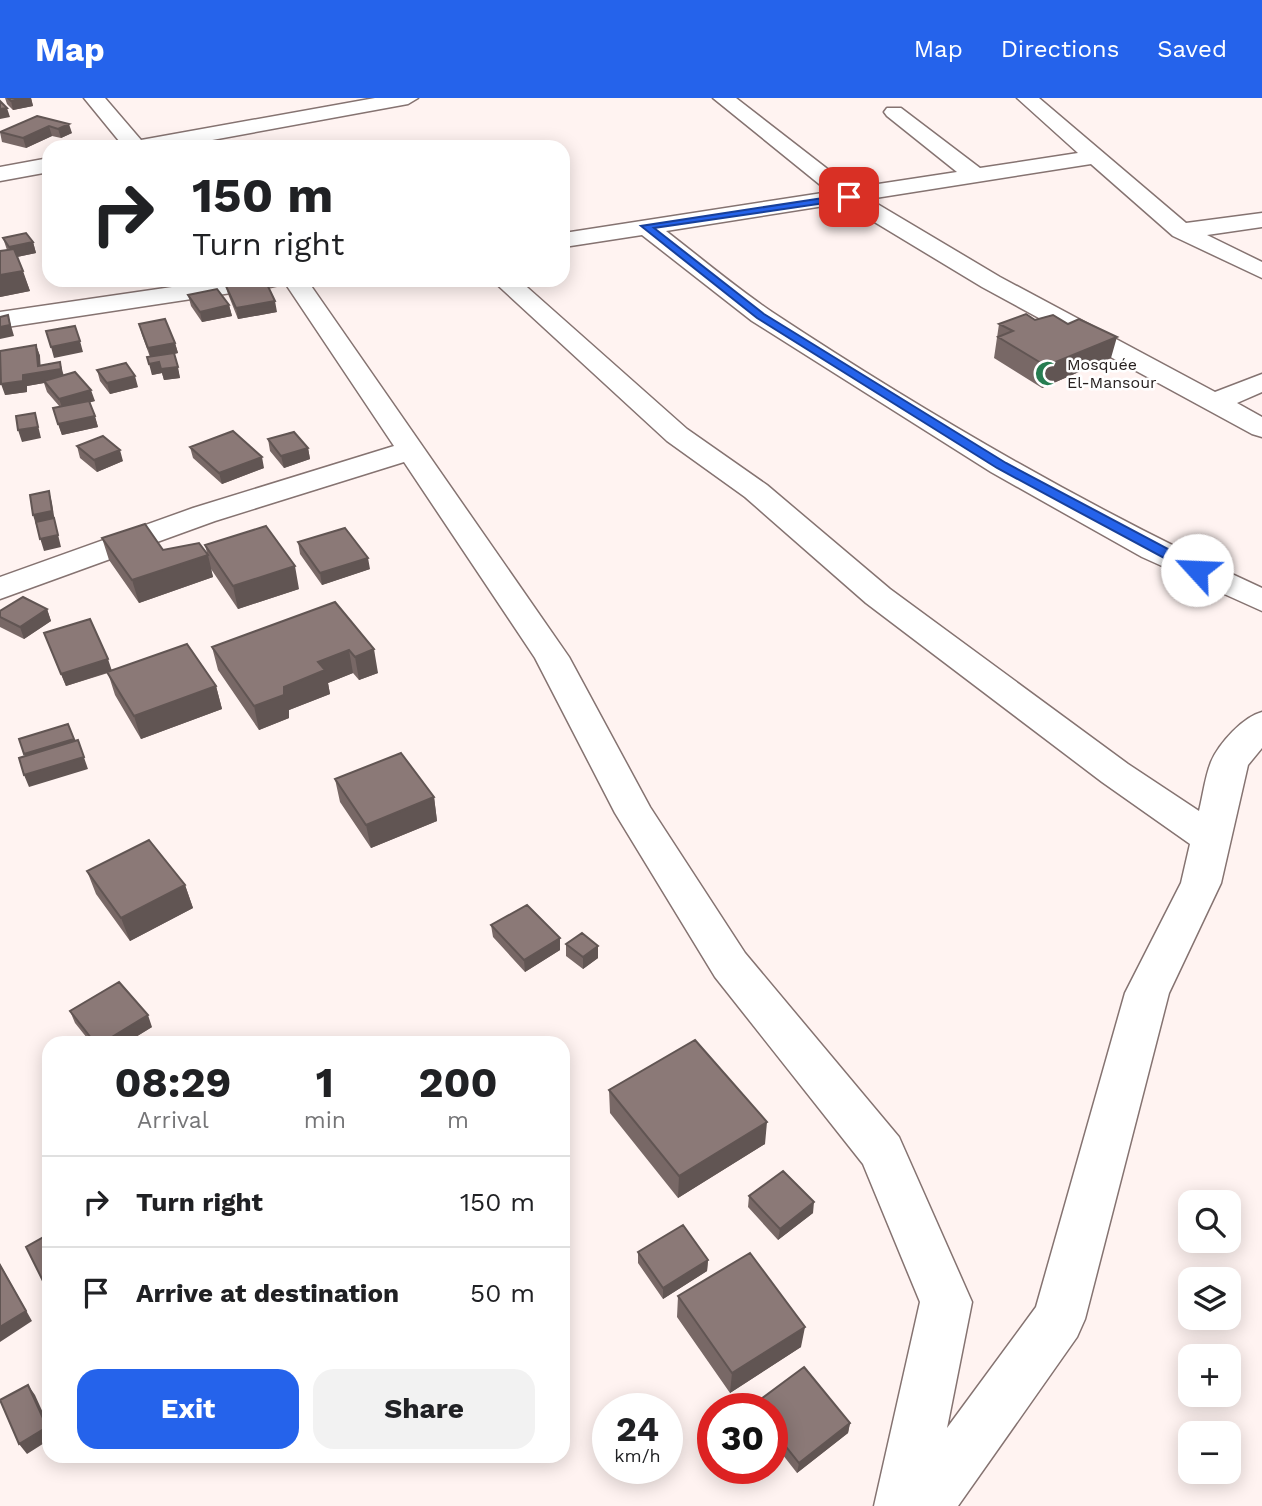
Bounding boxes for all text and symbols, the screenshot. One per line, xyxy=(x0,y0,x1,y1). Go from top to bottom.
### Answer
text: Map xyxy=(35,30,105,69)
text: Map xyxy=(914,35,963,63)
text: Directions xyxy=(1001,35,1119,63)
text: Saved xyxy=(1157,35,1227,63)
text: 150 m xyxy=(192,166,333,224)
pin xyxy=(819,167,879,227)
icon: right xyxy=(77,168,168,259)
icon: arrive xyxy=(830,178,868,216)
text: Turn right xyxy=(192,225,344,263)
place label: Mosquée El-Mansour xyxy=(1067,355,1157,392)
mosque icon: Mosquée El-Mansour xyxy=(1033,359,1061,387)
position arrow xyxy=(1160,533,1234,607)
text: 08:29 xyxy=(114,1058,231,1107)
text: 1 xyxy=(316,1058,334,1107)
text: 200 xyxy=(418,1058,498,1107)
text: Arrival xyxy=(137,1107,209,1134)
text: min xyxy=(304,1107,346,1134)
text: m xyxy=(447,1107,469,1134)
icon: right xyxy=(77,1183,115,1221)
text: Turn right xyxy=(136,1187,263,1217)
text: 150 m xyxy=(460,1187,535,1217)
map controls xyxy=(1178,1190,1241,1484)
button: search xyxy=(1178,1190,1241,1253)
button: layers xyxy=(1178,1267,1241,1330)
icon: arrive xyxy=(77,1274,115,1312)
text: Arrive at destination xyxy=(136,1278,399,1308)
text: 50 m xyxy=(470,1278,535,1308)
button: + xyxy=(1178,1344,1241,1407)
button: Exit xyxy=(77,1369,299,1449)
button: Share xyxy=(313,1369,535,1449)
speed limit sign: 30 xyxy=(697,1393,788,1484)
text: 24 xyxy=(616,1408,659,1450)
button: − xyxy=(1178,1421,1241,1484)
text: km/h xyxy=(614,1445,661,1466)

